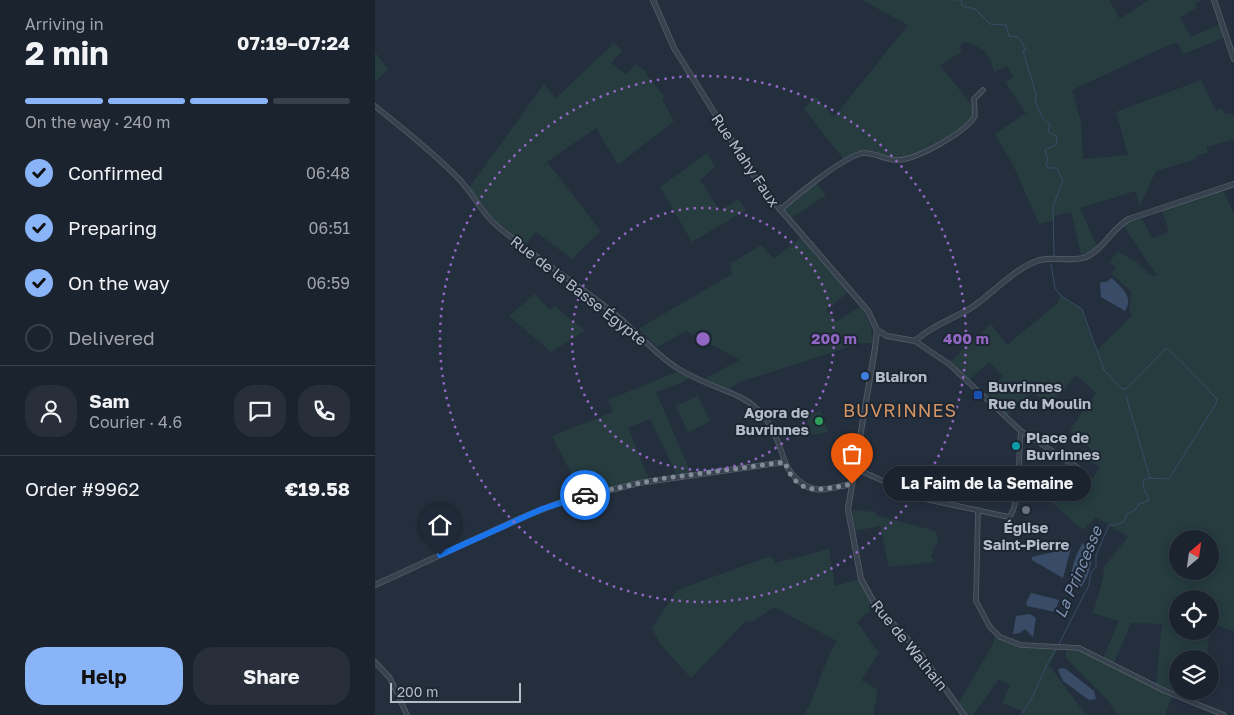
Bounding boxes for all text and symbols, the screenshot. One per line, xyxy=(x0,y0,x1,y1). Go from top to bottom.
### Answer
text: Arriving in xyxy=(25,14,104,34)
text: 07:19–07:24 xyxy=(237,31,350,54)
text: 2 min xyxy=(25,34,109,72)
street label: Rue Mahy Faux xyxy=(708,110,784,210)
text: On the way · 240 m xyxy=(25,112,170,132)
icon: check xyxy=(25,159,53,187)
text: Confirmed xyxy=(68,161,163,184)
text: 06:48 xyxy=(306,163,350,183)
icon: check xyxy=(25,214,53,242)
text: Preparing xyxy=(68,216,157,239)
text: 06:51 xyxy=(309,218,350,238)
street label: Rue de la Basse Égypte xyxy=(507,231,651,349)
icon: check xyxy=(25,269,53,297)
text: On the way xyxy=(68,271,170,294)
text: 06:59 xyxy=(307,273,350,293)
text: Delivered xyxy=(68,326,155,349)
text: 200 m xyxy=(811,329,857,347)
text: 400 m xyxy=(943,329,989,347)
centre of rings xyxy=(694,330,712,348)
place label: Blairon xyxy=(875,367,927,385)
marker: Blairon xyxy=(859,370,871,382)
place label: Buvrinnes Rue du Moulin xyxy=(988,377,1091,412)
button: person xyxy=(25,385,77,437)
button: chat xyxy=(234,385,286,437)
button: phone xyxy=(298,385,350,437)
text: Sam xyxy=(89,389,129,412)
marker: Buvrinnes Rue du Moulin xyxy=(972,389,984,401)
district label: BUVRINNES xyxy=(843,399,957,421)
place label: Agora de Buvrinnes xyxy=(735,403,809,438)
text: Courier · 4.6 xyxy=(89,412,182,432)
marker: Agora de Buvrinnes xyxy=(813,415,825,427)
place label: Place de Buvrinnes xyxy=(1026,428,1100,463)
pin xyxy=(831,433,873,484)
icon: bag xyxy=(838,440,866,468)
marker: Place de Buvrinnes xyxy=(1010,440,1022,452)
callout: La Faim de la Semaine xyxy=(882,466,1089,502)
courier xyxy=(560,470,610,520)
text: La Faim de la Semaine xyxy=(901,473,1073,493)
text: Order #9962 xyxy=(25,477,140,500)
text: €19.58 xyxy=(285,477,350,500)
icon: car xyxy=(571,481,599,509)
pin xyxy=(419,504,461,555)
marker: Église Saint-Pierre xyxy=(1020,504,1032,516)
icon: home xyxy=(426,511,454,539)
place label: Église Saint-Pierre xyxy=(983,518,1070,553)
water label: La Princesse xyxy=(1050,522,1107,621)
north arrow xyxy=(1169,530,1219,580)
map controls xyxy=(1169,530,1219,700)
button: locate xyxy=(1169,590,1219,640)
street label: Rue de Walhain xyxy=(868,596,952,694)
button: Help xyxy=(25,647,183,705)
button: Share xyxy=(193,647,350,705)
button: layers xyxy=(1169,650,1219,700)
scale bar xyxy=(390,680,521,703)
text: 200 m xyxy=(397,683,438,700)

